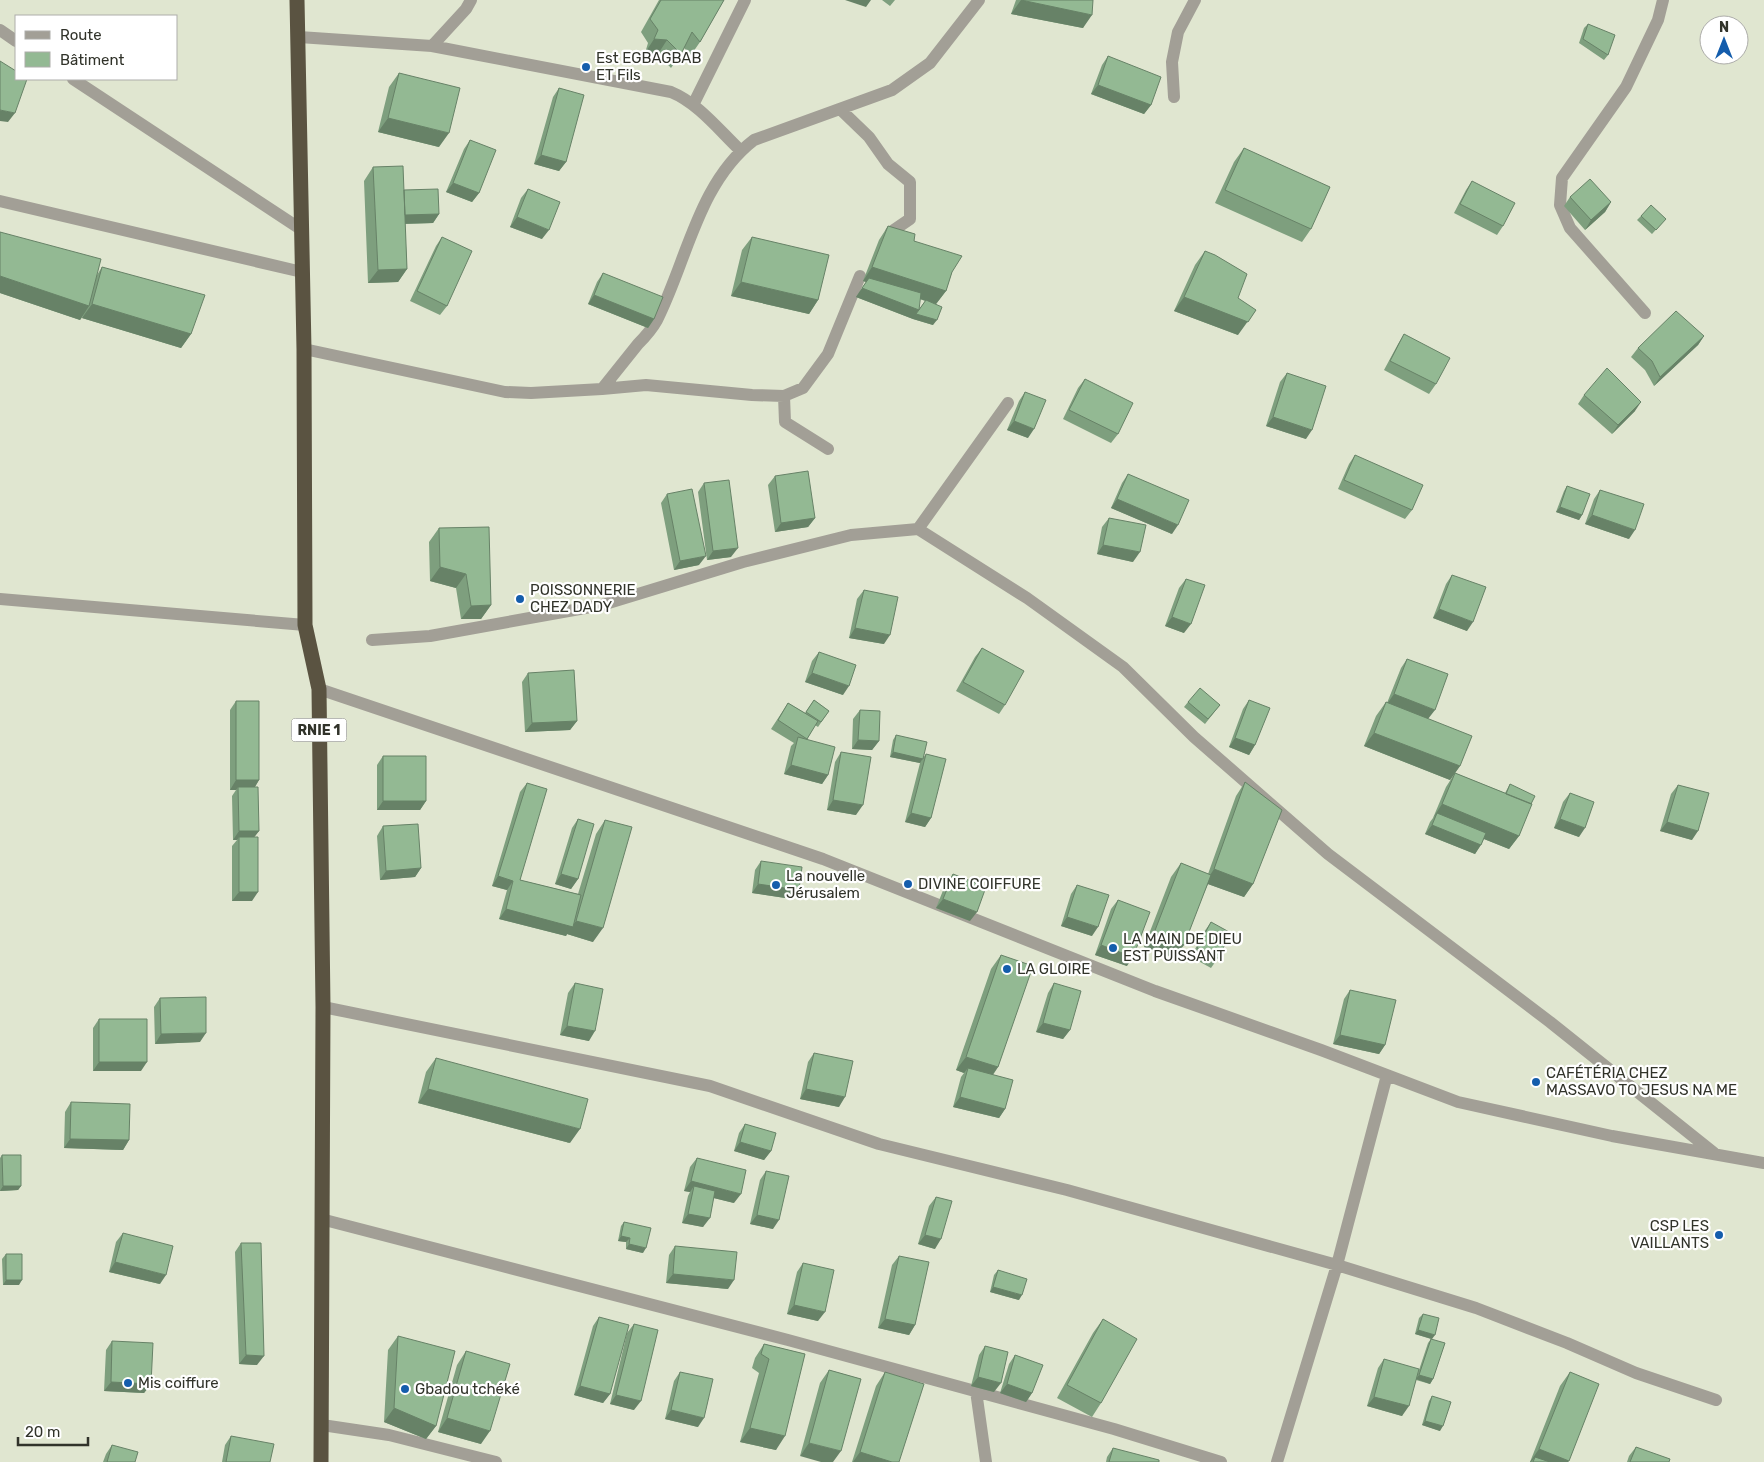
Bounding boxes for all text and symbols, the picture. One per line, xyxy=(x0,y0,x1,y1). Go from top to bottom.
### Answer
legend xyxy=(15,15,178,80)
north arrow xyxy=(1699,15,1749,65)
text: N xyxy=(1719,19,1729,36)
text: Route xyxy=(60,26,102,44)
place label: Est EGBAGBAB ET Fils xyxy=(596,49,701,84)
text: Bâtiment xyxy=(60,51,124,69)
marker: Est EGBAGBAB ET Fils xyxy=(580,61,592,73)
place label: POISSONNERIE CHEZ DADY xyxy=(530,581,636,616)
marker: POISSONNERIE CHEZ DADY xyxy=(514,593,526,605)
road number: RNIE 1 xyxy=(292,718,346,742)
place label: La nouvelle Jérusalem xyxy=(786,867,865,902)
place label: DIVINE COIFFURE xyxy=(918,875,1041,893)
marker: DIVINE COIFFURE xyxy=(902,878,914,890)
marker: La nouvelle Jérusalem xyxy=(770,879,782,891)
place label: LA MAIN DE DIEU EST PUISSANT xyxy=(1123,930,1242,965)
marker: LA MAIN DE DIEU EST PUISSANT xyxy=(1107,942,1119,954)
place label: LA GLOIRE xyxy=(1017,960,1090,978)
marker: LA GLOIRE xyxy=(1001,963,1013,975)
place label: CAFÉTÉRIA CHEZ MASSAVO TO JESUS NA ME xyxy=(1546,1064,1737,1099)
marker: CAFÉTÉRIA CHEZ MASSAVO TO JESUS NA ME xyxy=(1530,1076,1542,1088)
place label: CSP LES VAILLANTS xyxy=(1630,1217,1709,1252)
marker: CSP LES VAILLANTS xyxy=(1713,1229,1725,1241)
place label: Mis coiffure xyxy=(138,1374,219,1392)
marker: Mis coiffure xyxy=(122,1377,134,1389)
place label: Gbadou tchéké xyxy=(415,1380,520,1398)
marker: Gbadou tchéké xyxy=(399,1383,411,1395)
scale bar xyxy=(18,1414,88,1446)
text: 20 m xyxy=(25,1423,60,1441)

